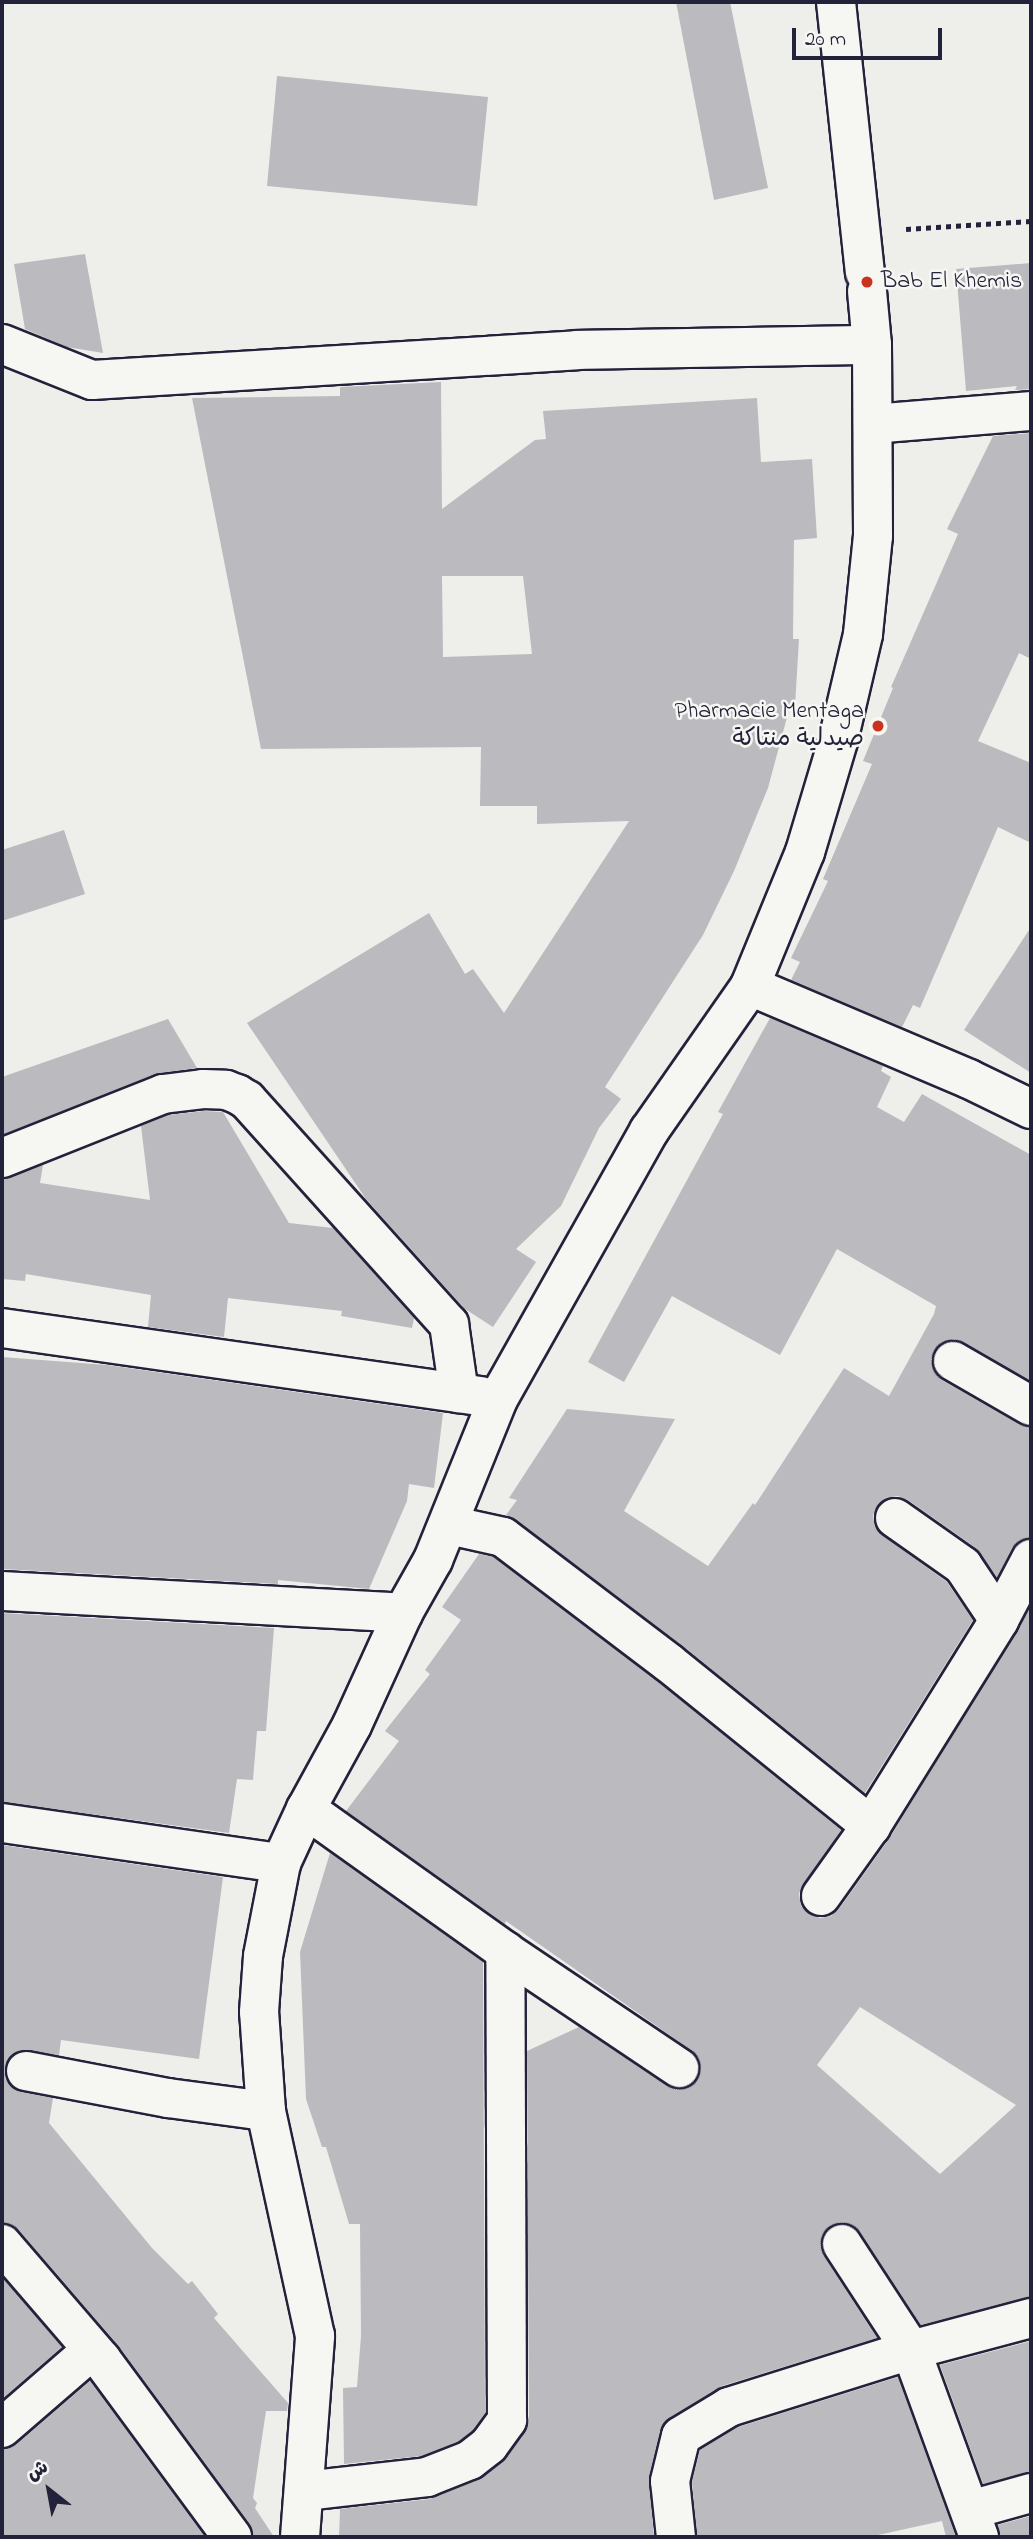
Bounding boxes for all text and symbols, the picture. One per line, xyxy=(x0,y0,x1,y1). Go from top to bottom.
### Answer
scale bar xyxy=(795,14,946,58)
text: 20 m xyxy=(805,25,846,55)
place label: Bab El Khemis xyxy=(881,268,1022,296)
marker: Bab El Khemis xyxy=(859,274,875,290)
place label: Pharmacie Mentaga صيدلية منتاكة xyxy=(674,698,864,754)
marker: Pharmacie Mentaga صيدلية منتاكة xyxy=(870,718,886,734)
north arrow xyxy=(14,2455,84,2525)
text: ش xyxy=(22,2455,54,2489)

